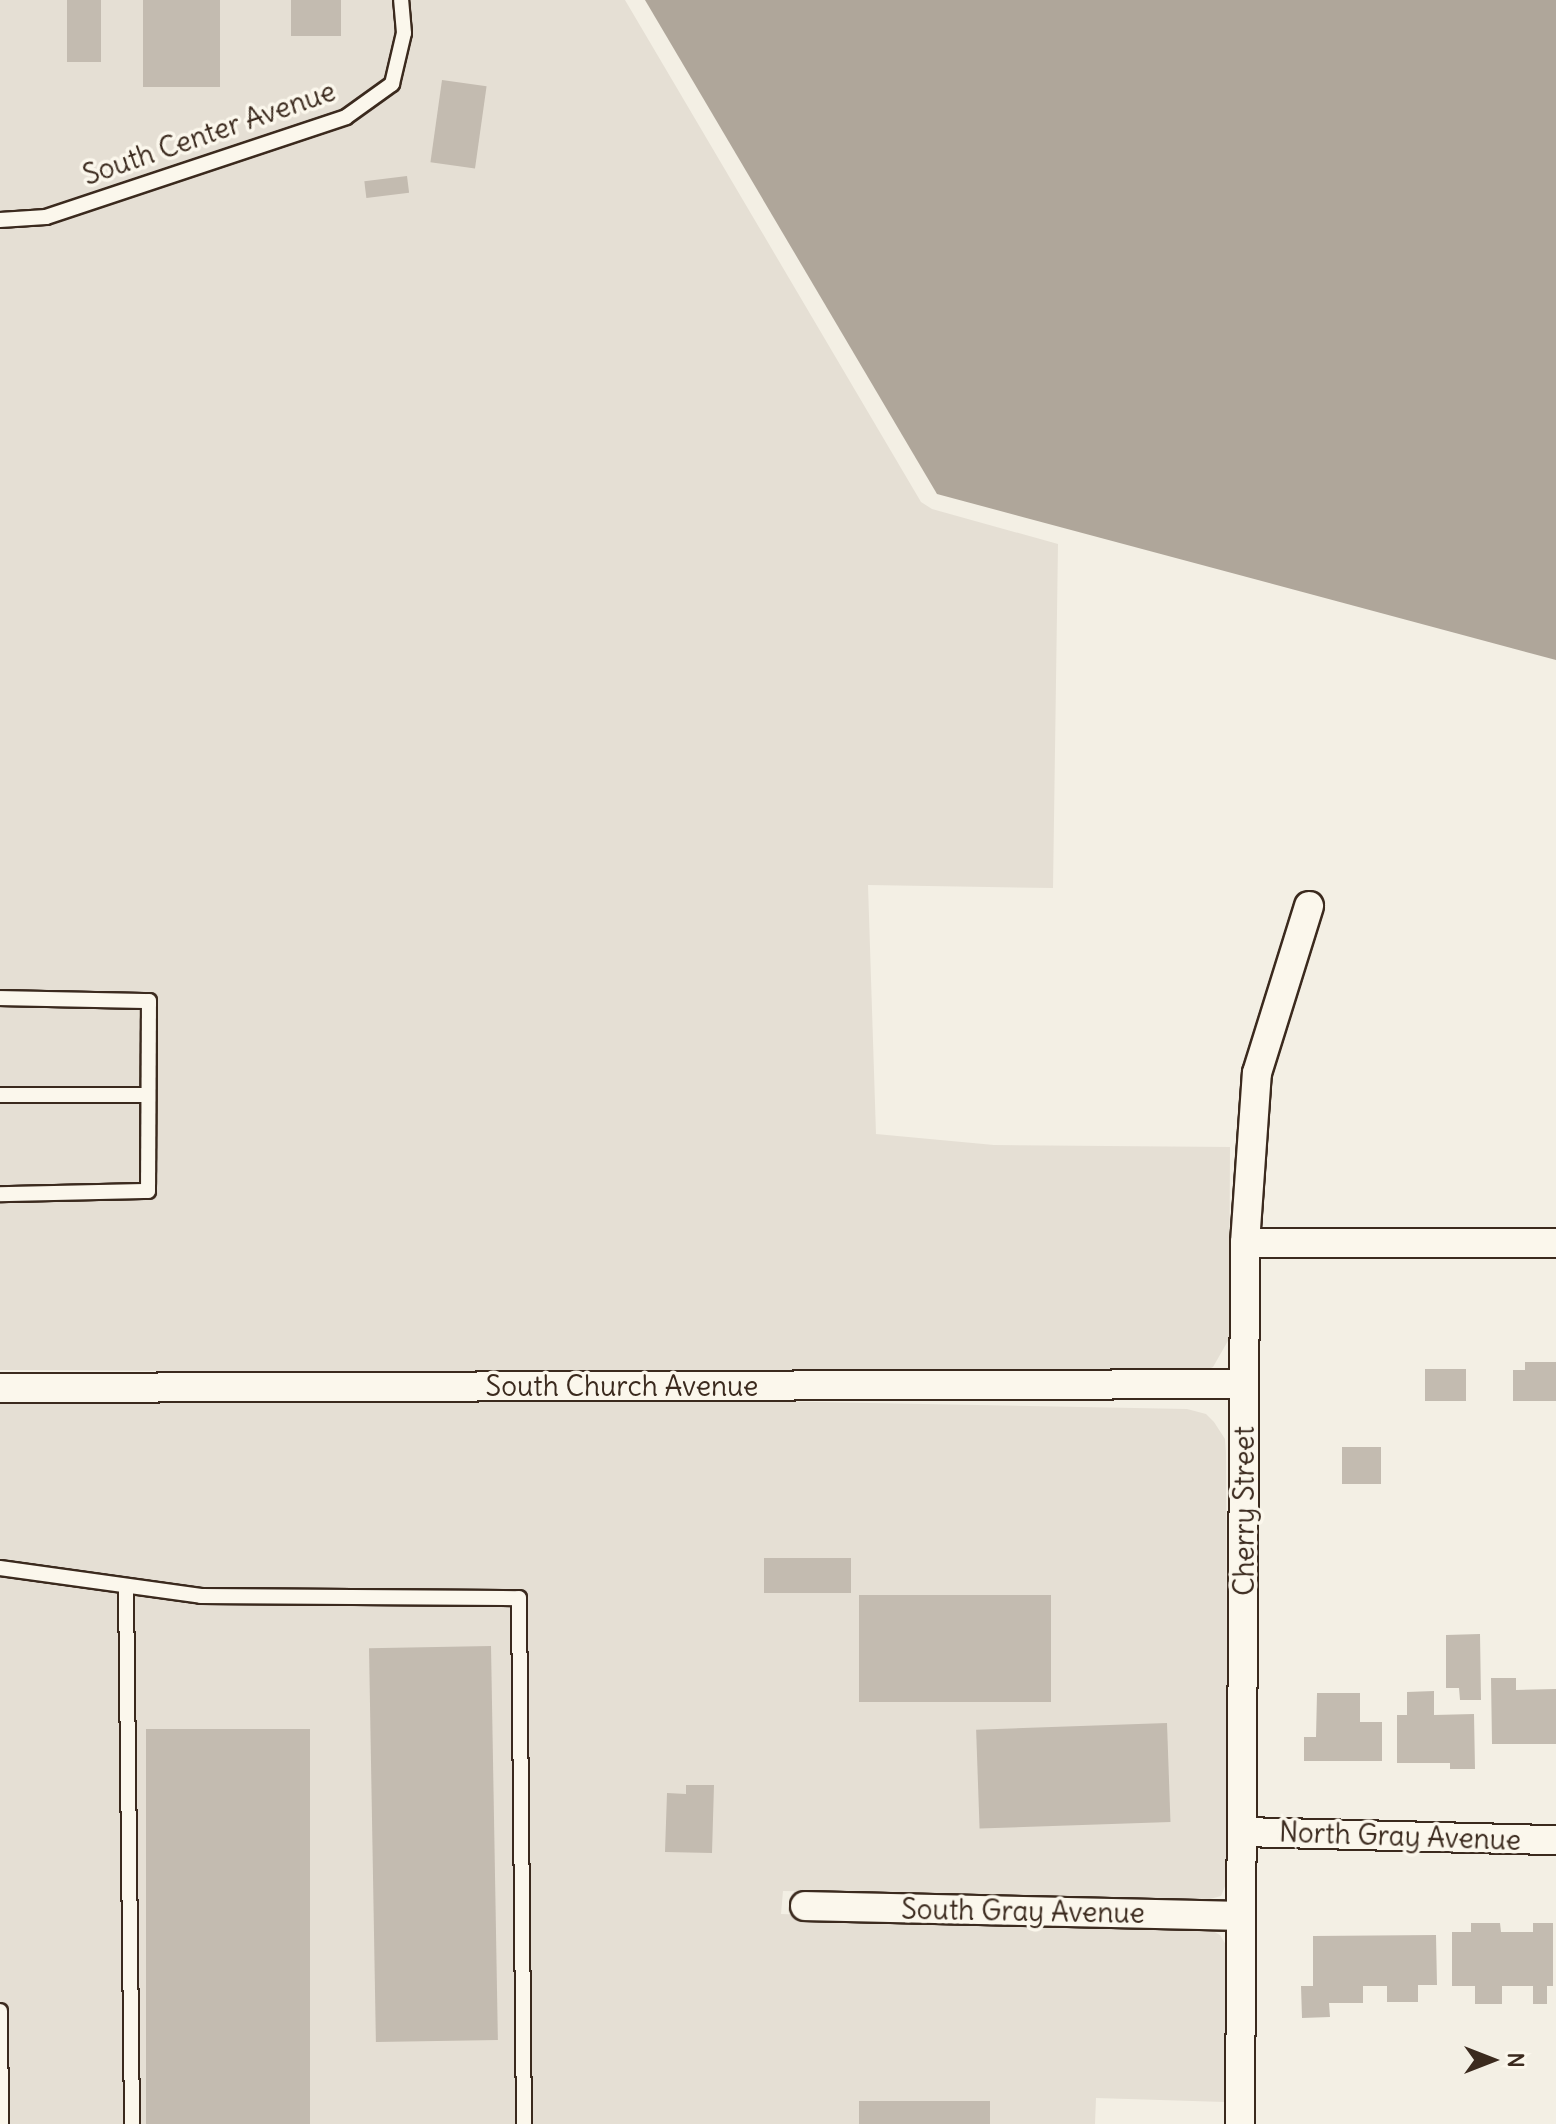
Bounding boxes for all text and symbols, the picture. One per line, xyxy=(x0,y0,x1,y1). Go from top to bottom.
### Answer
street label: South Center Avenue xyxy=(78,74,340,192)
street label: South Church Avenue xyxy=(486,1369,758,1403)
street label: Cherry Street xyxy=(1227,1426,1261,1596)
street label: North Gray Avenue xyxy=(1278,1815,1522,1857)
street label: South Gray Avenue xyxy=(901,1892,1145,1930)
north arrow xyxy=(1452,2020,1532,2100)
text: N xyxy=(1502,2052,1530,2068)

